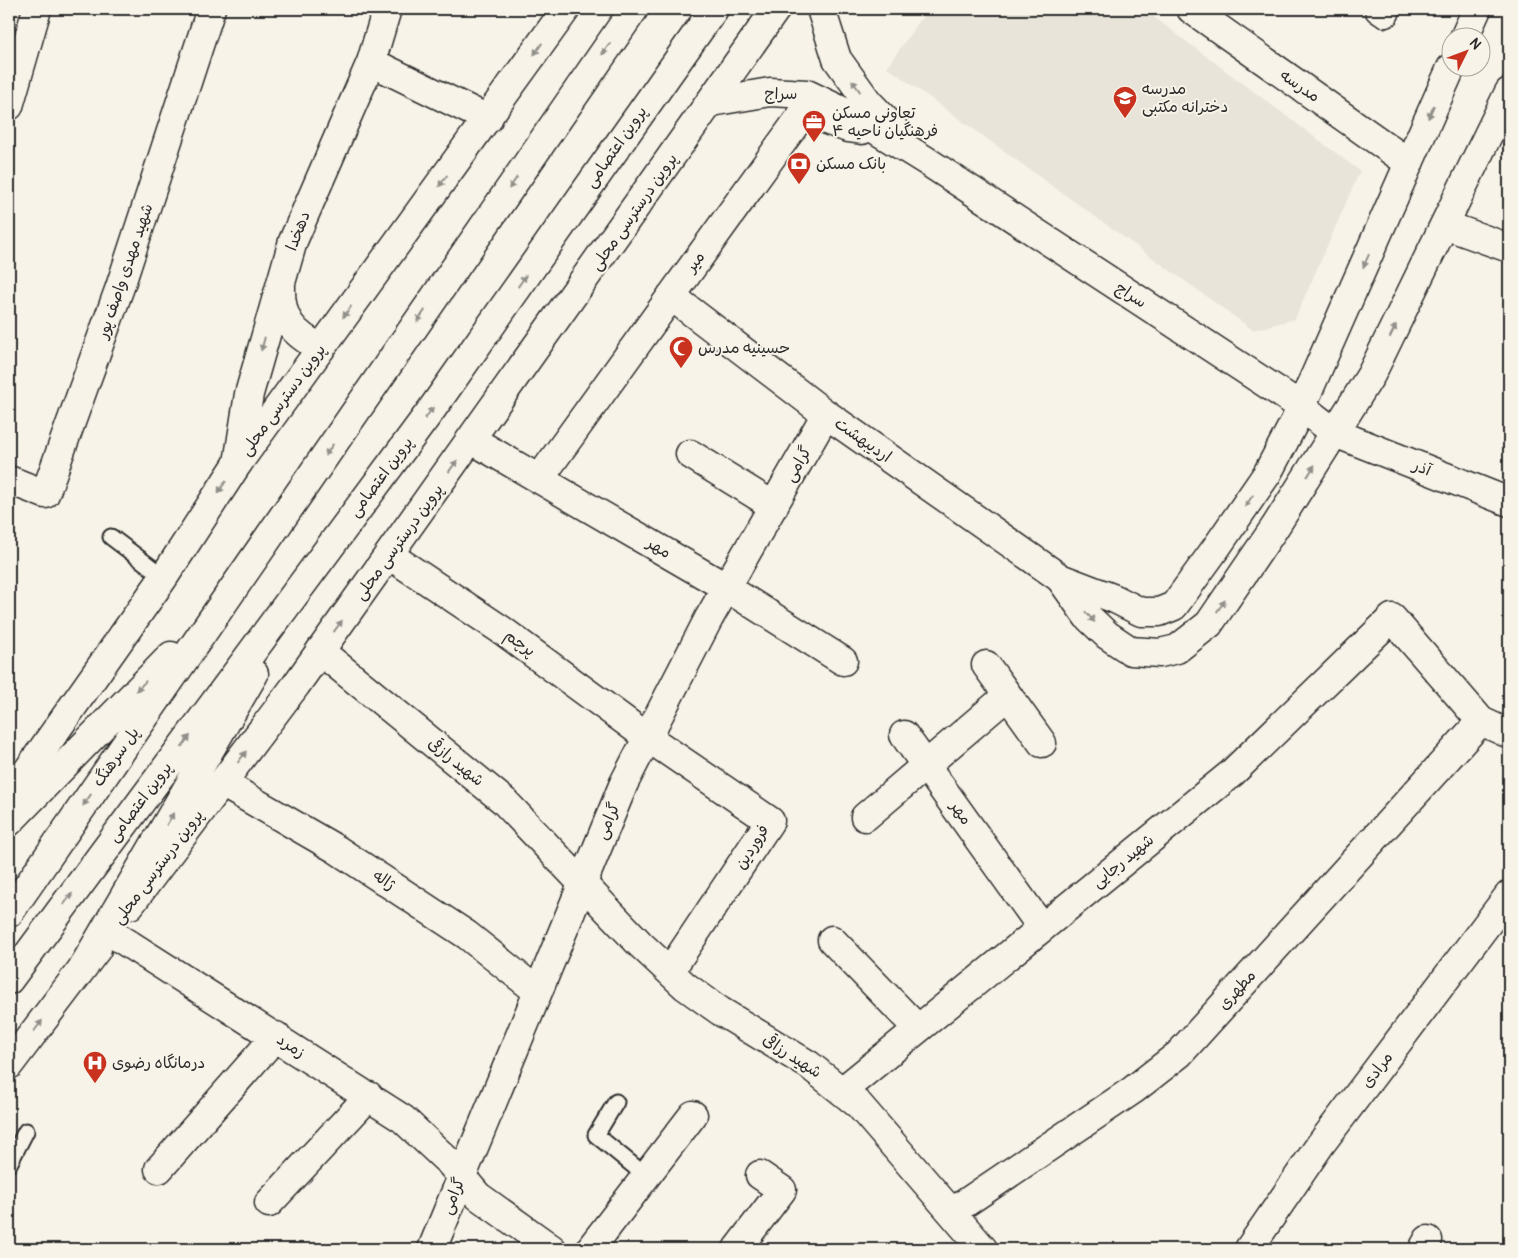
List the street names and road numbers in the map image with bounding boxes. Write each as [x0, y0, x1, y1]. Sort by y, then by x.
street label: مدرسه [1276, 65, 1324, 107]
street label: سراج [765, 84, 797, 104]
street label: پروین اعتصامی [581, 102, 651, 192]
street label: پروین درسترسی محلی [586, 150, 682, 274]
street label: شهید مهدی واصف پور [92, 201, 157, 343]
street label: دهخدا [281, 208, 315, 254]
street label: میر [680, 248, 709, 278]
street label: سراج [1112, 278, 1150, 312]
street label: پروین دسترسی محلی [236, 340, 330, 460]
street label: اردیبهشت [831, 413, 895, 467]
street label: پروین اعتصامی [344, 433, 418, 521]
street label: گرامی [780, 442, 816, 485]
street label: آذر [1408, 455, 1435, 481]
street label: پروین درسترسی محلی [350, 480, 448, 604]
street label: مهر [642, 532, 675, 563]
street label: پرچم [499, 625, 539, 663]
street label: پل سرهنگ [88, 723, 144, 791]
street label: شهید رازقی [424, 733, 489, 791]
street label: پروین اعتصامی [103, 758, 177, 846]
street label: مهر [945, 796, 976, 829]
street label: گرامی [591, 800, 625, 842]
street label: پروین درسترسی محلی [108, 806, 208, 928]
street label: فروردین [731, 821, 773, 873]
street label: شهید رجایی [1088, 830, 1158, 892]
street label: ژاله [369, 865, 399, 895]
street label: مطهری [1214, 966, 1260, 1014]
street label: زمرد [273, 1029, 309, 1063]
street label: شهید رزاقی [759, 1029, 826, 1083]
street label: مرادی [1357, 1048, 1397, 1092]
street label: گرامی [437, 1175, 469, 1217]

